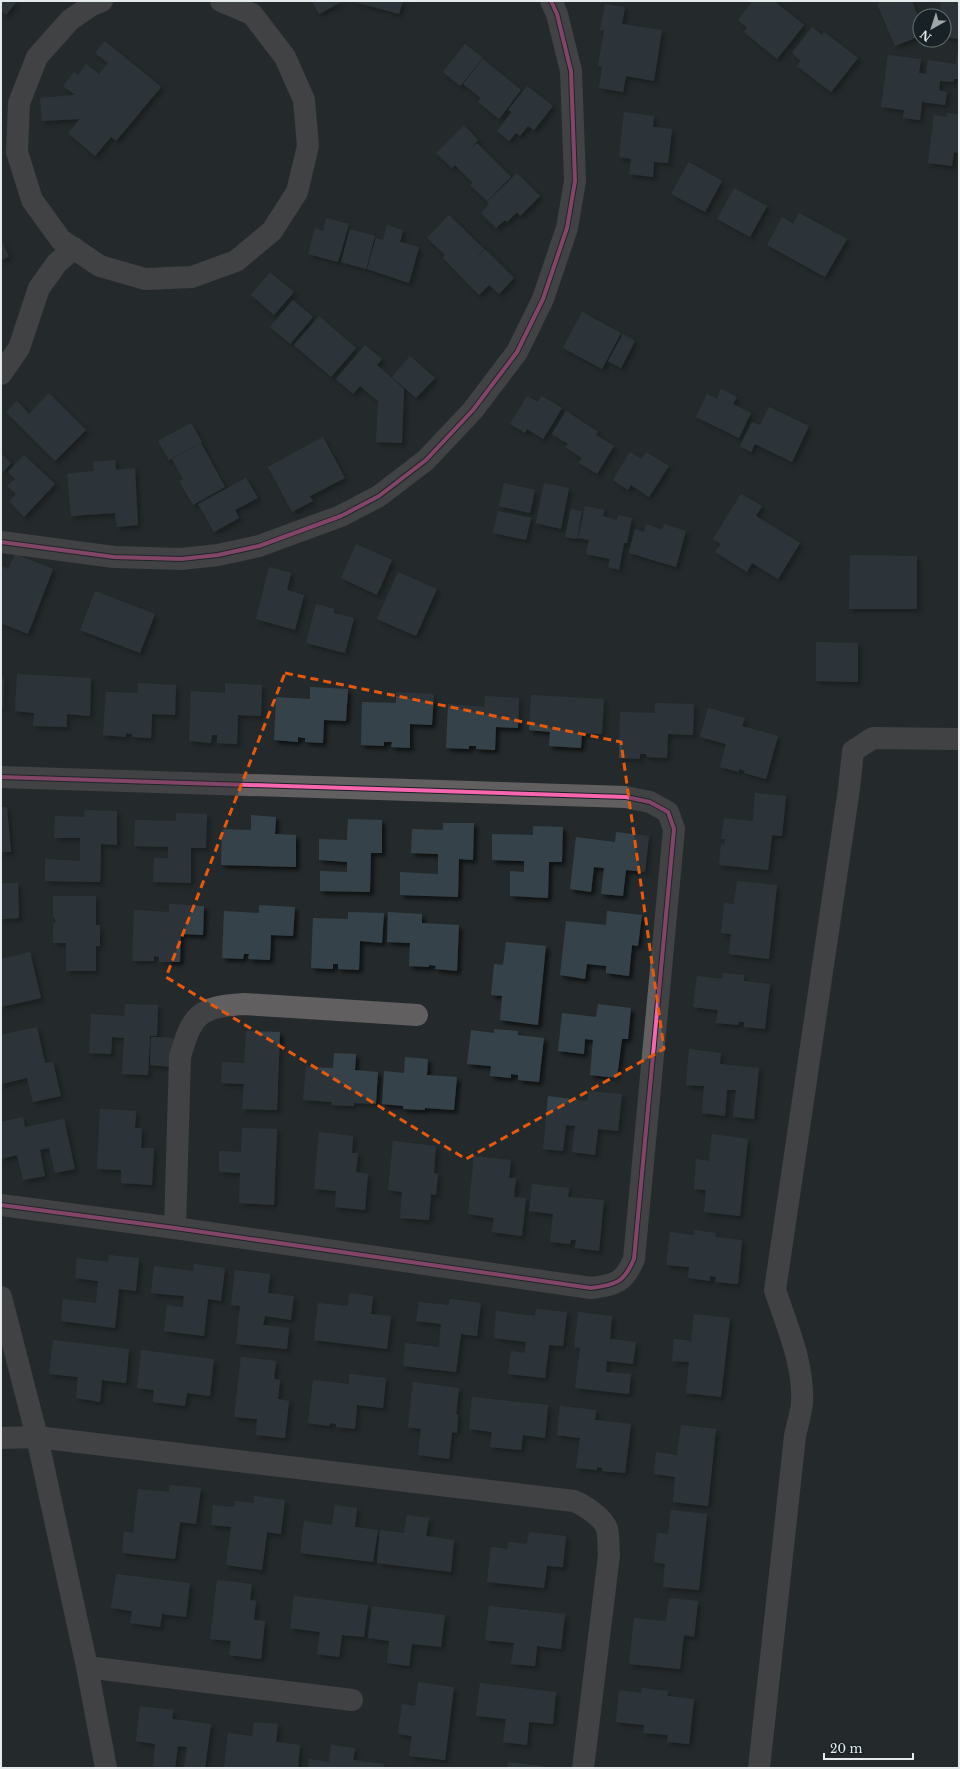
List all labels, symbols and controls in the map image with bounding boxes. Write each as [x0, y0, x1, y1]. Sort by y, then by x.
north arrow [912, 8, 952, 48]
text: N [917, 27, 934, 44]
scale bar [824, 1735, 913, 1761]
text: 20 m [830, 1741, 862, 1756]

